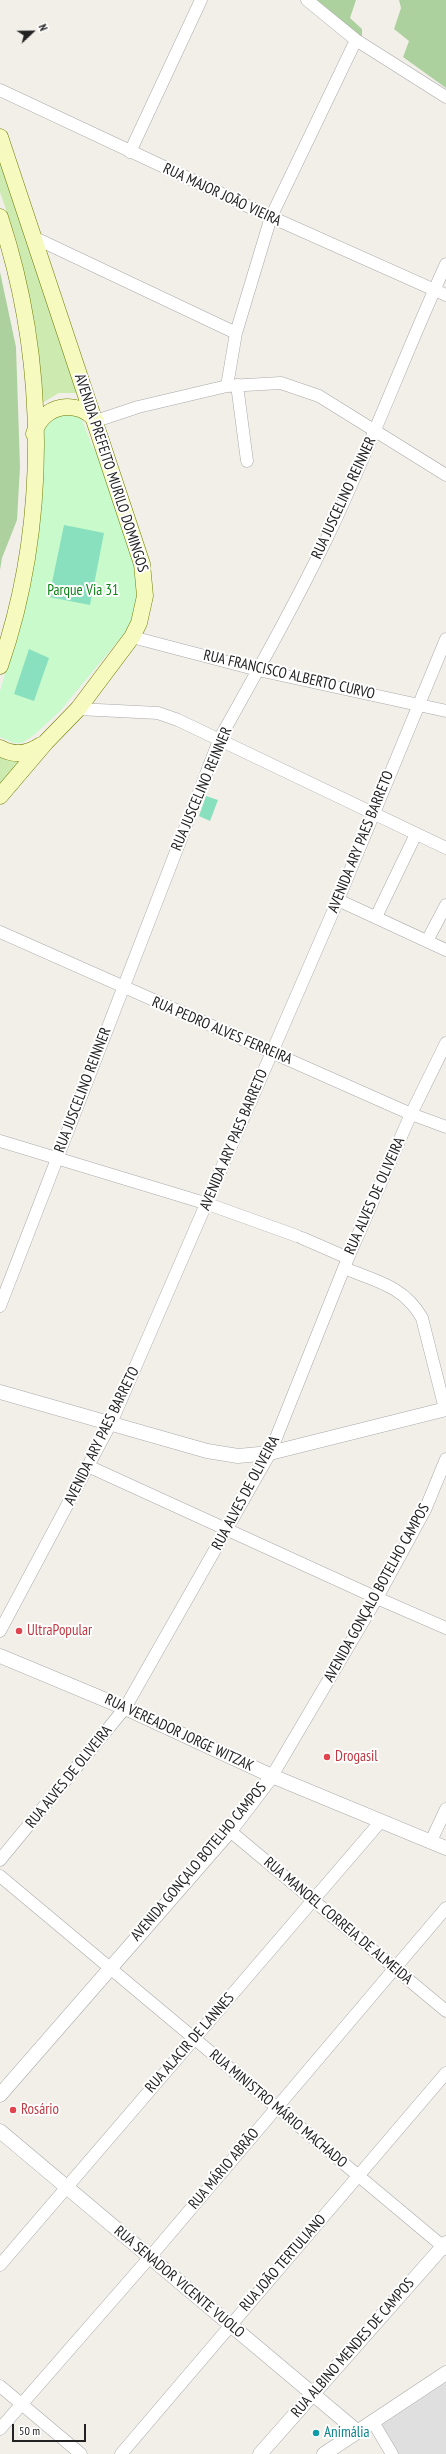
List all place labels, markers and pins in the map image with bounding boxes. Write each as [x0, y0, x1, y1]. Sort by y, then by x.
place label: UltraPopular [27, 1622, 92, 1640]
marker: UltraPopular [14, 1626, 24, 1636]
place label: Drogasil [335, 1748, 378, 1766]
marker: Drogasil [322, 1752, 332, 1762]
place label: Rosário [21, 2101, 59, 2119]
marker: Rosário [8, 2105, 18, 2115]
place label: Animália [324, 2424, 369, 2442]
marker: Animália [311, 2428, 321, 2438]

